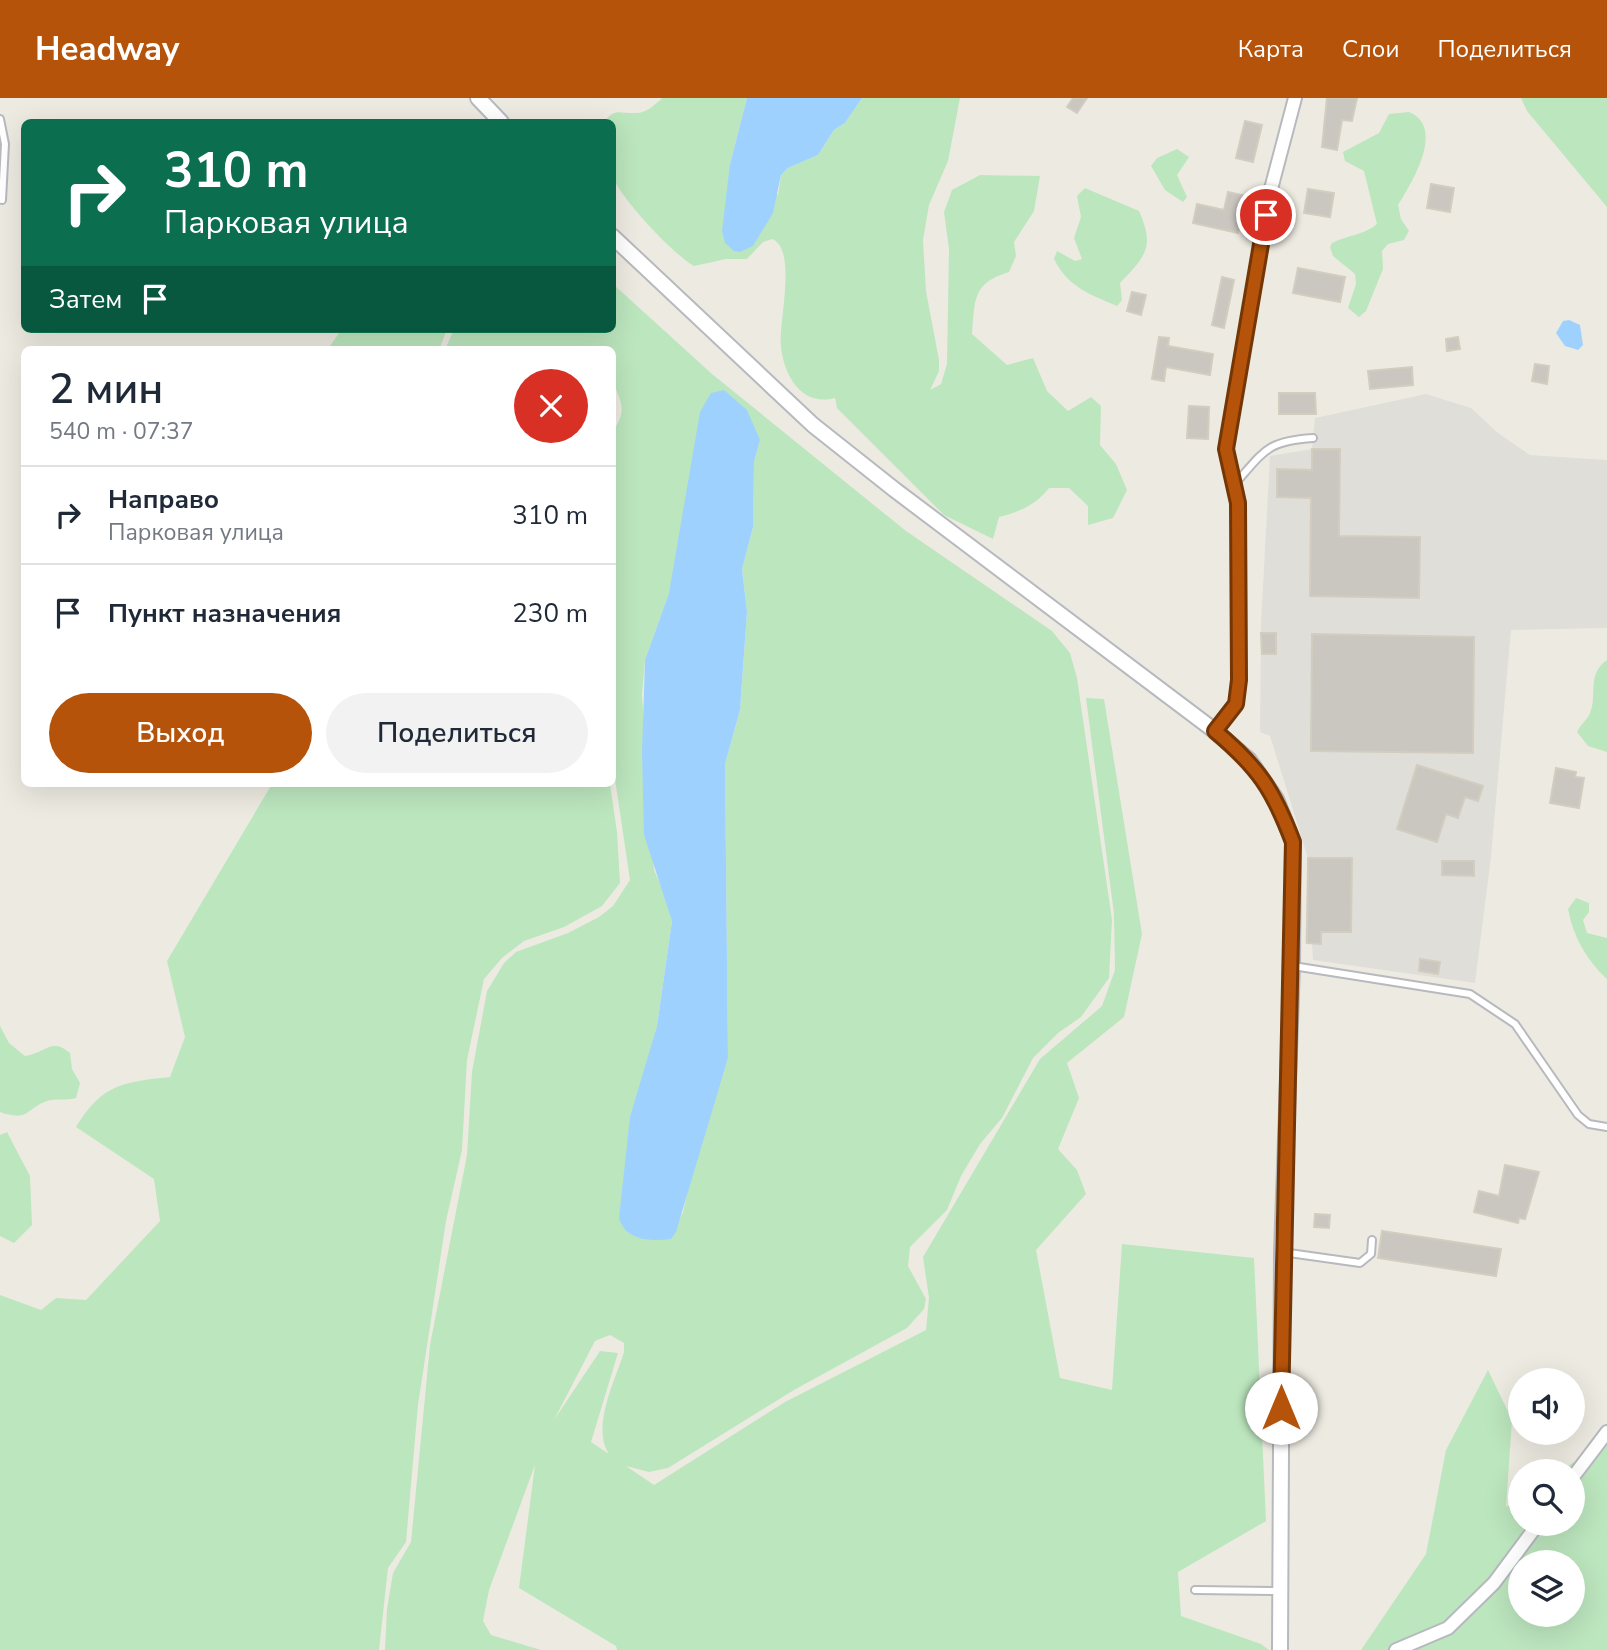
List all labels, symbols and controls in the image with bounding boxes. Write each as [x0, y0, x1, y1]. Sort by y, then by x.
text: Headway [35, 27, 179, 72]
text: Карта [1238, 33, 1304, 65]
text: Слои [1342, 33, 1399, 65]
text: Поделиться [1437, 33, 1572, 65]
text: 310 m [164, 137, 308, 204]
icon: right [49, 147, 140, 238]
pin [1236, 185, 1296, 245]
icon: arrive [1247, 196, 1285, 234]
text: Парковая улица [164, 201, 409, 244]
icon: arrive [136, 280, 174, 318]
text: Затем [49, 282, 122, 317]
text: 2 мин [49, 361, 163, 418]
button: close [514, 369, 588, 443]
text: 540 m · 07:37 [49, 416, 194, 447]
text: Направо [108, 482, 219, 517]
icon: right [49, 496, 87, 534]
text: 310 m [512, 498, 588, 533]
text: Парковая улица [108, 517, 284, 548]
icon: arrive [49, 594, 87, 632]
text: Пункт назначения [108, 596, 341, 631]
text: 230 m [512, 596, 588, 631]
button: Выход [49, 693, 312, 773]
button: Поделиться [326, 693, 588, 773]
map controls [1508, 1368, 1585, 1627]
button: sound [1508, 1368, 1585, 1445]
position arrow [1244, 1371, 1318, 1445]
button: search [1508, 1459, 1585, 1536]
button: layers [1508, 1550, 1585, 1627]

